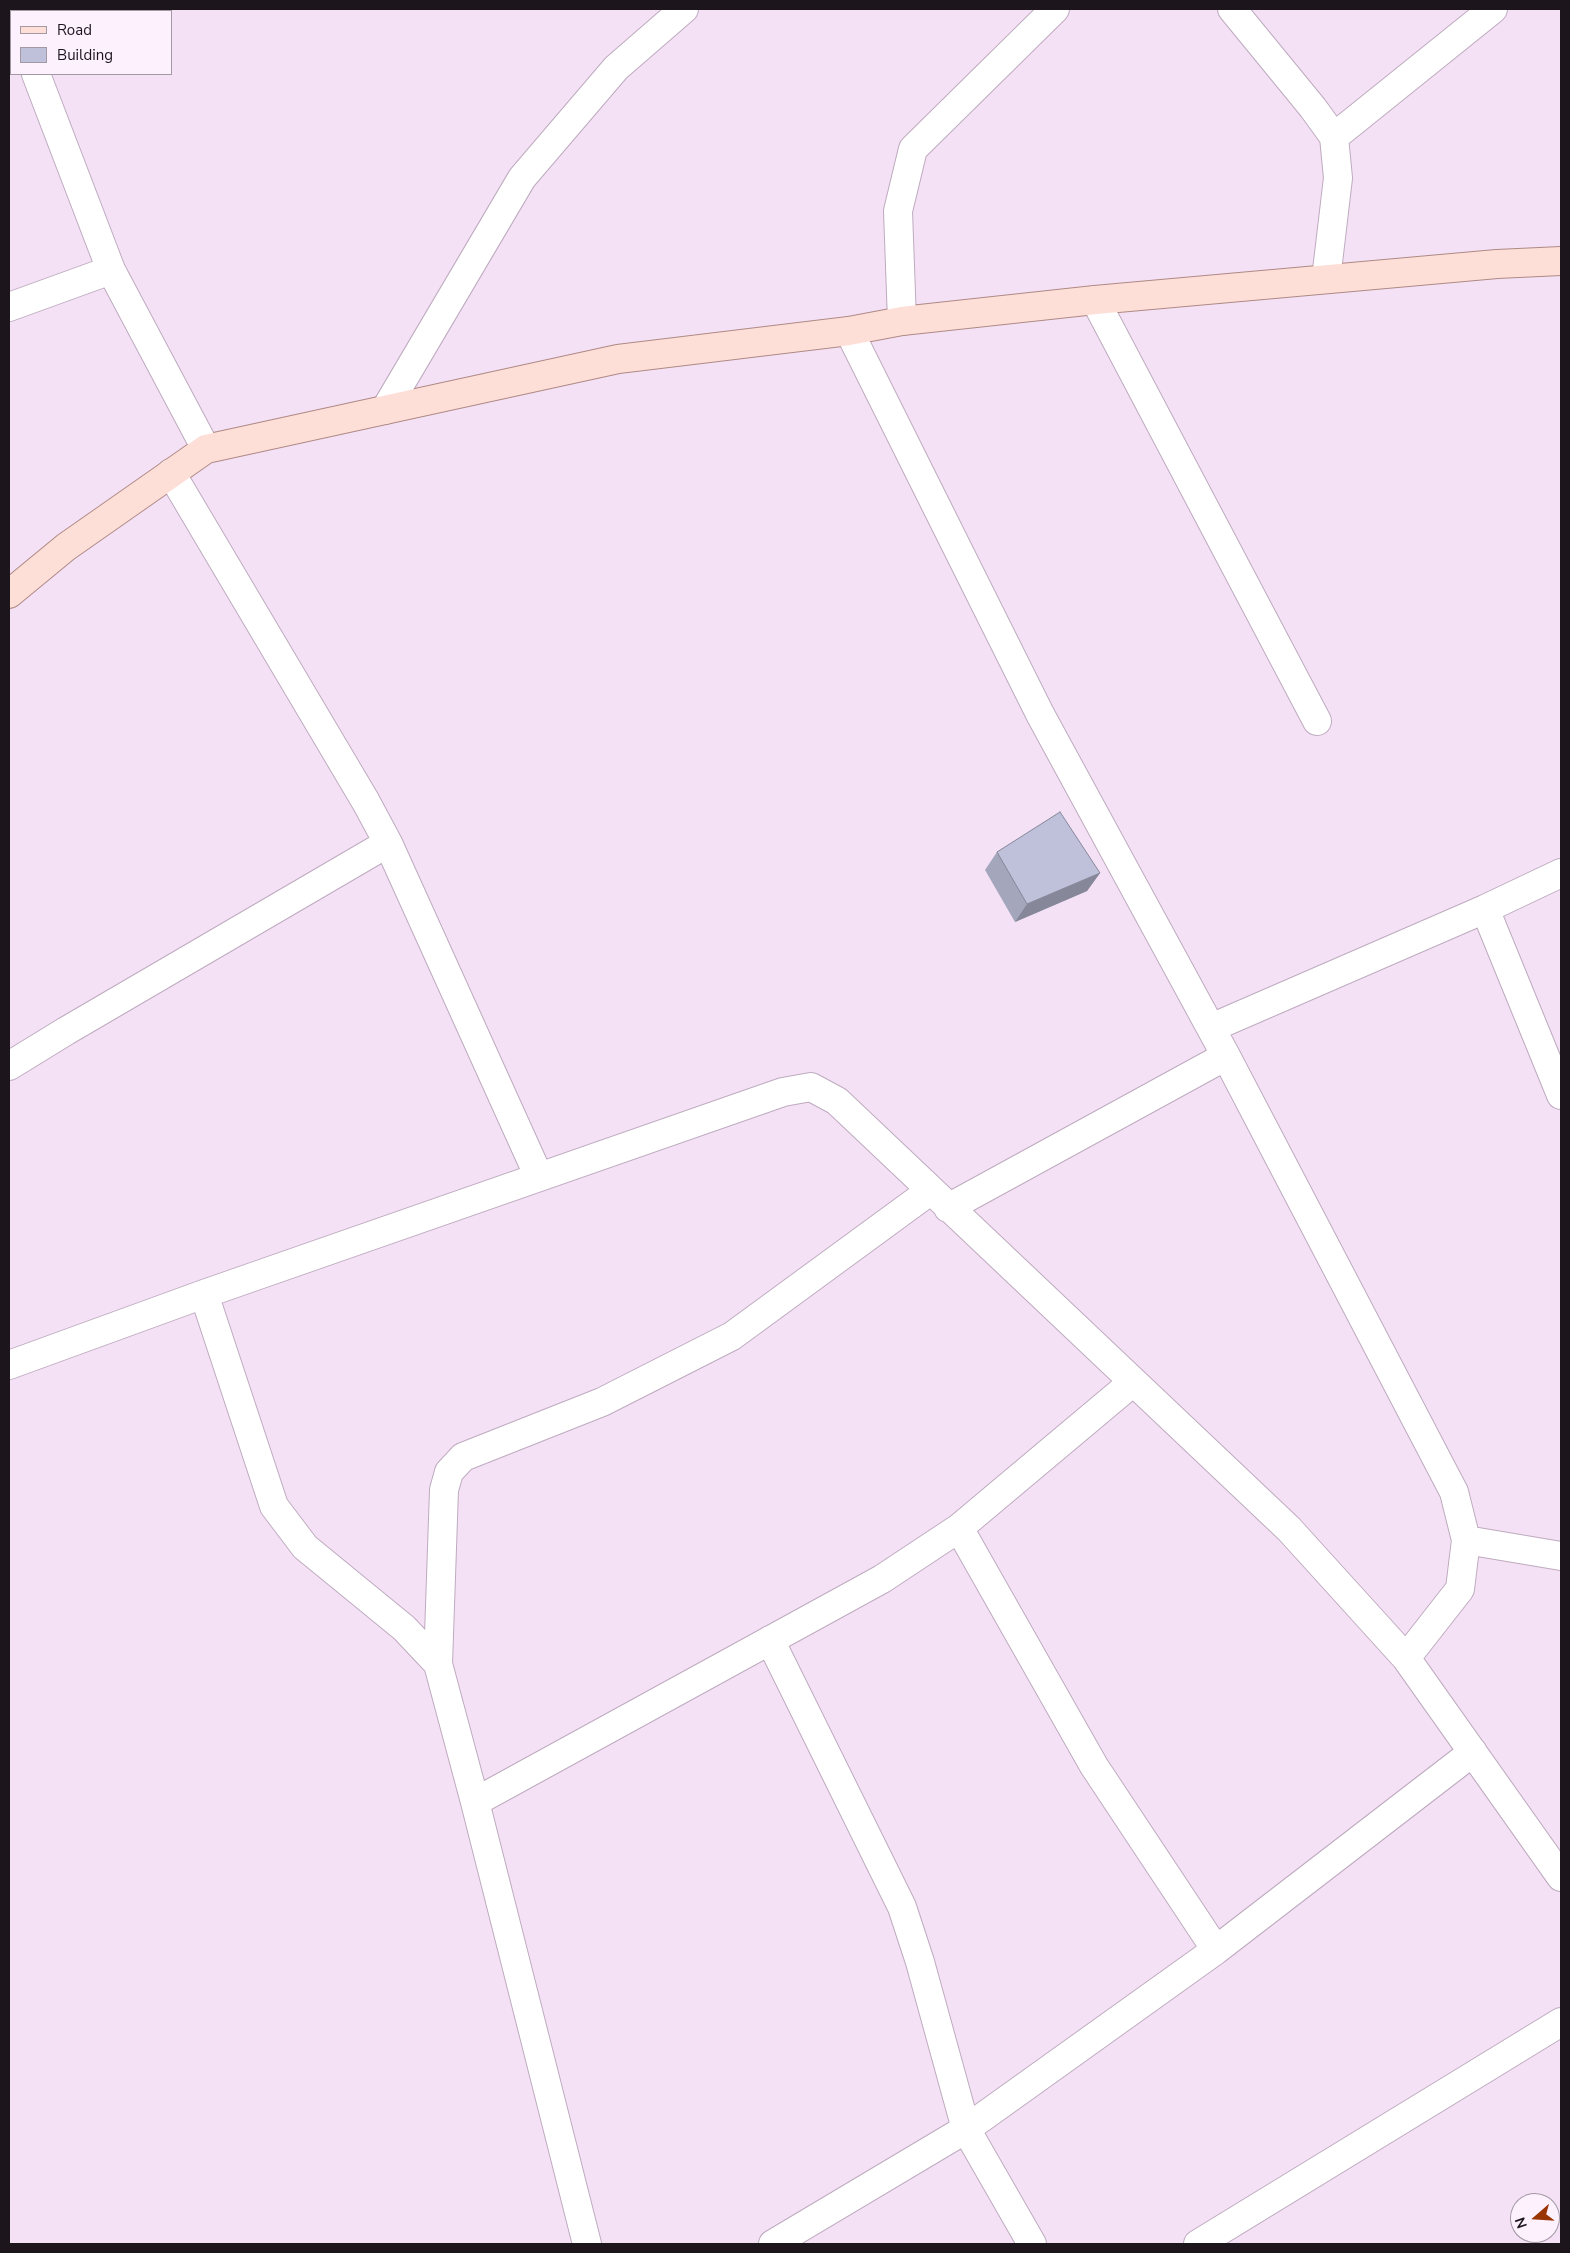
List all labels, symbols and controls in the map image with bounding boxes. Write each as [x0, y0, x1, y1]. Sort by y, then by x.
legend [10, 10, 172, 75]
text: Road [57, 20, 92, 40]
text: Building [57, 45, 113, 65]
north arrow [1510, 2193, 1560, 2243]
text: N [1511, 2215, 1532, 2231]

